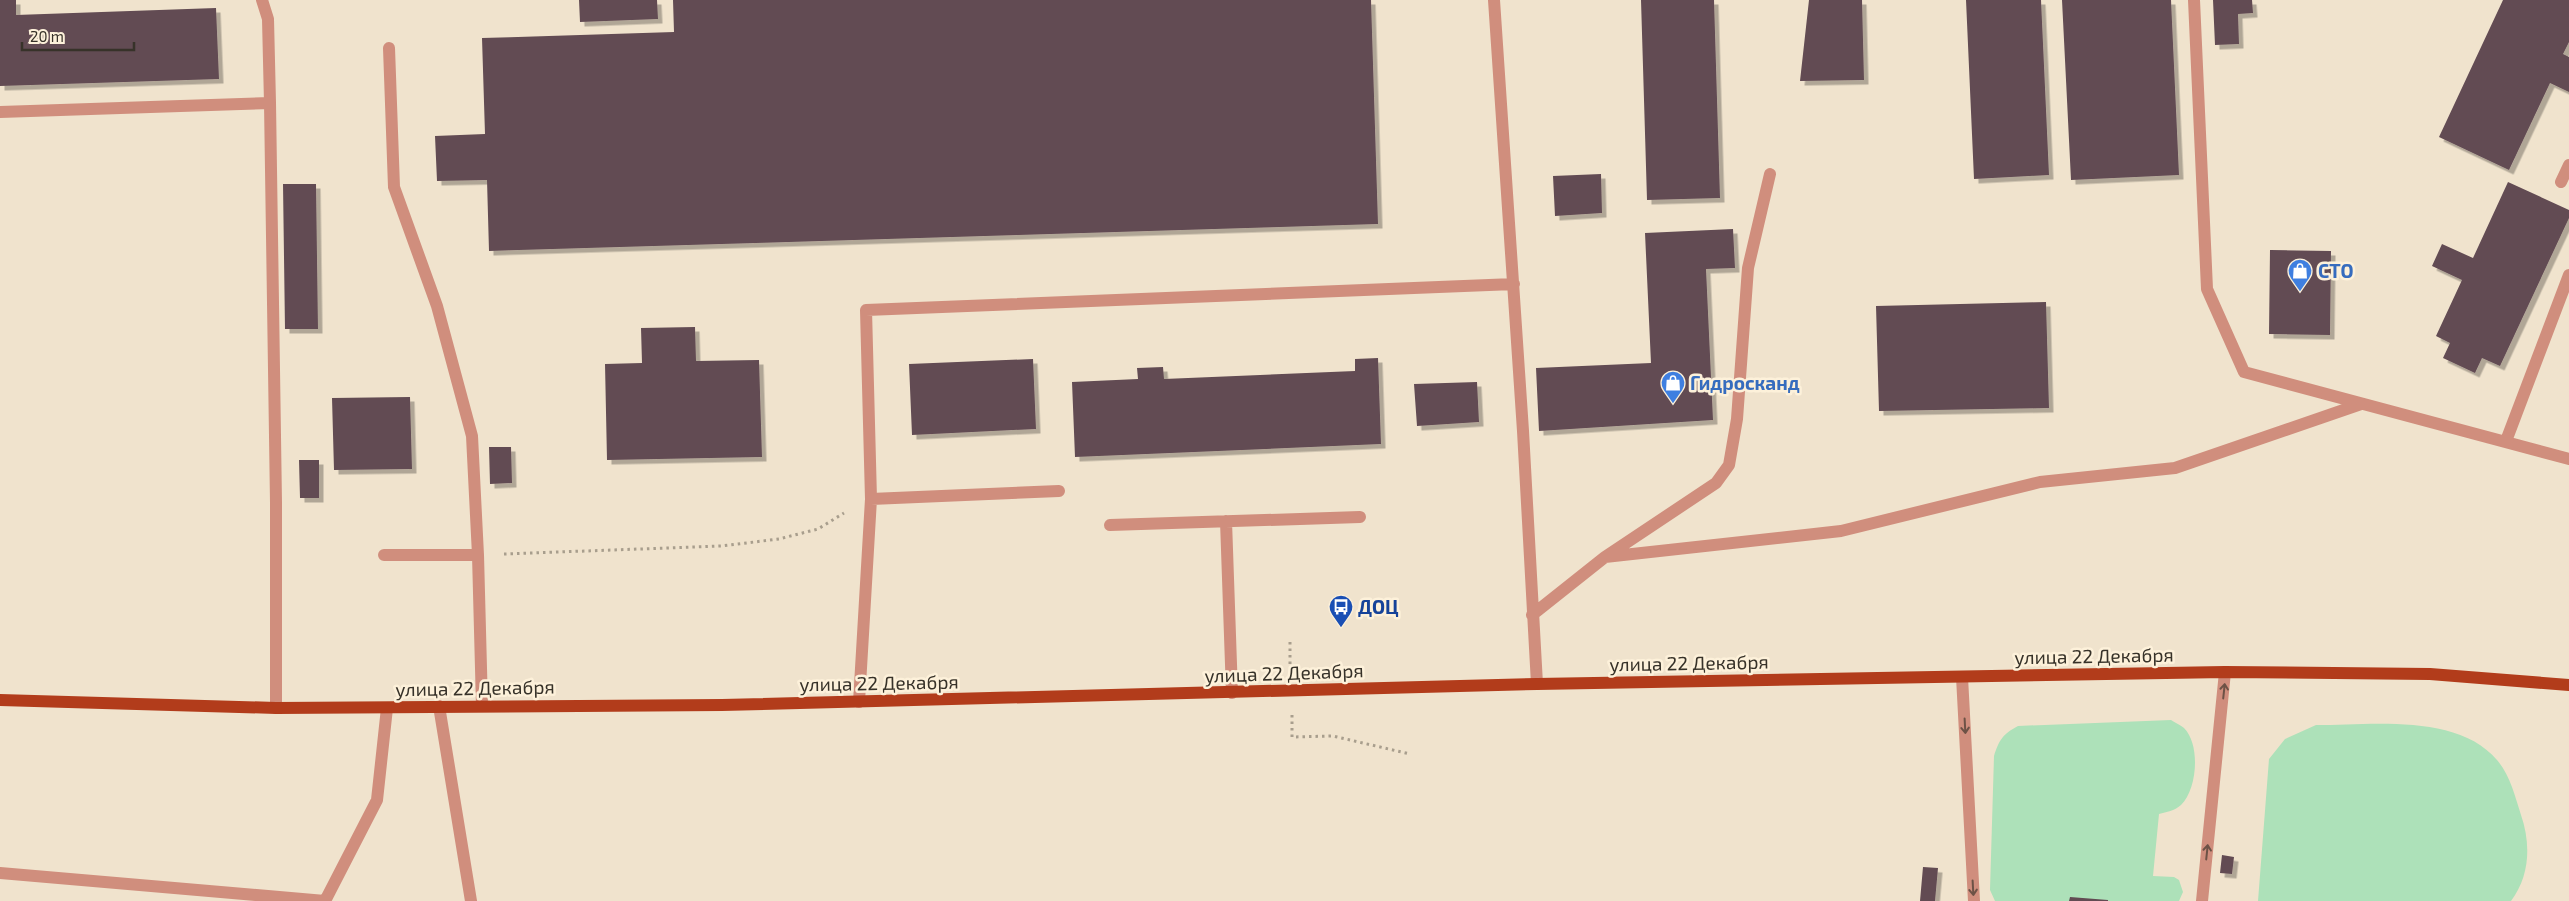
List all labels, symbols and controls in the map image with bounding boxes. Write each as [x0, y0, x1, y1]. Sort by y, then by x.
scale bar [22, 20, 135, 52]
text: 20 m [30, 27, 64, 45]
shop icon: СТО [2287, 258, 2313, 292]
place label: СТО [2318, 259, 2354, 282]
shop icon: Гидросканд [1660, 370, 1686, 404]
place label: Гидросканд [1690, 371, 1800, 394]
bus stop icon: ДОЦ [1328, 594, 1354, 628]
place label: ДОЦ [1358, 595, 1399, 618]
street label: улица 22 Декабря [2014, 643, 2174, 669]
street label: улица 22 Декабря [1609, 650, 1769, 676]
street label: улица 22 Декабря [1204, 658, 1364, 688]
street label: улица 22 Декабря [799, 670, 959, 696]
street label: улица 22 Декабря [395, 675, 555, 701]
one-way arrow [2219, 683, 2228, 699]
one-way arrow [1960, 717, 1969, 733]
one-way arrow [2202, 845, 2212, 861]
one-way arrow [1969, 880, 1978, 896]

